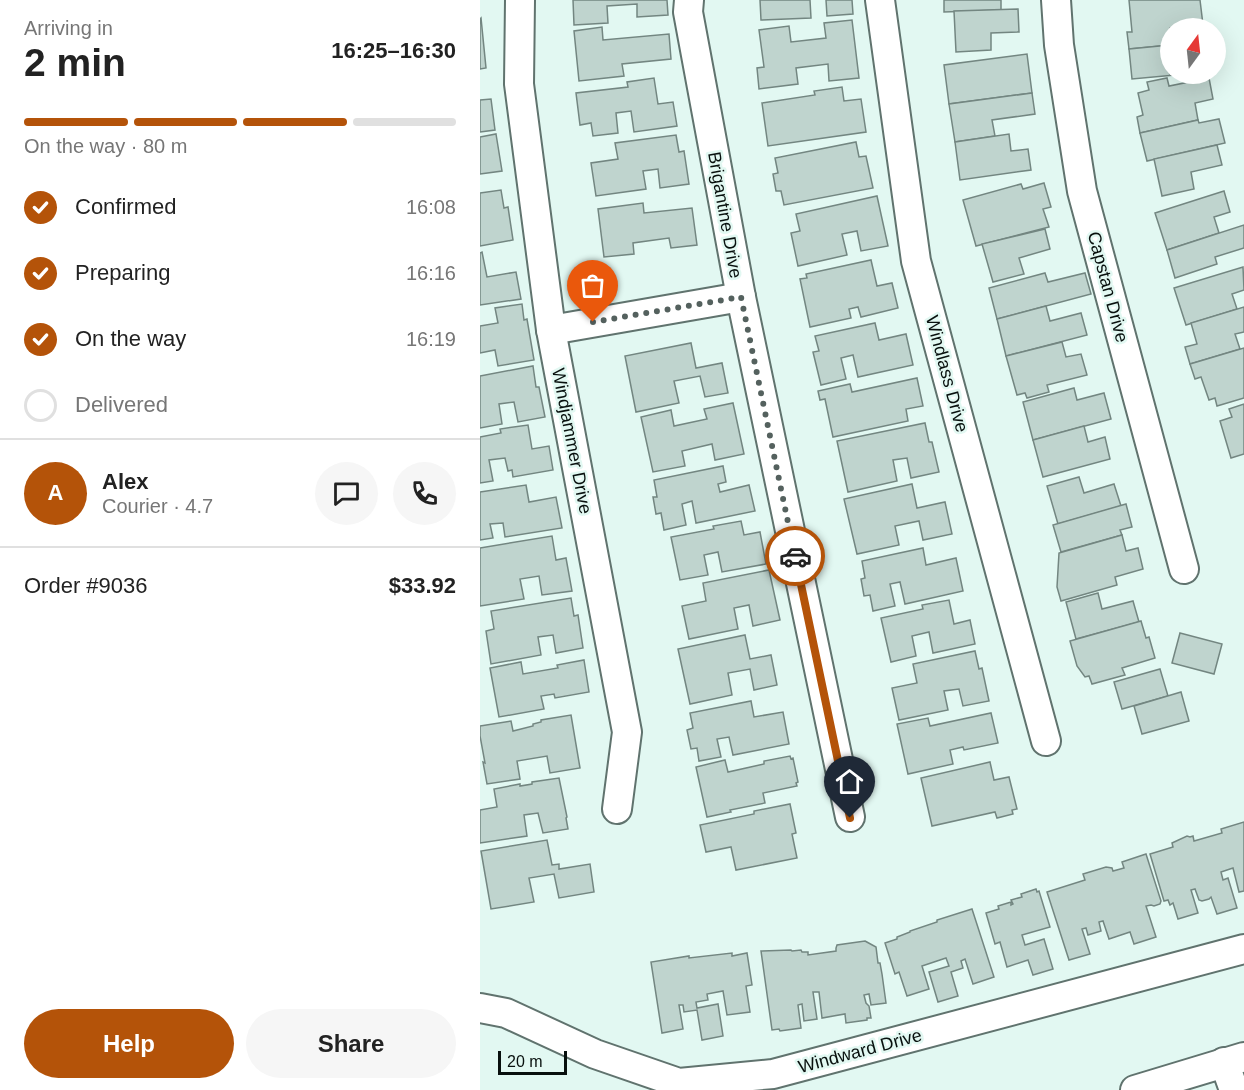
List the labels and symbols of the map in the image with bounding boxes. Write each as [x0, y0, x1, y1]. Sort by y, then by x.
north arrow [1160, 18, 1226, 84]
street label: Brigantine Drive [704, 150, 746, 280]
street label: Capstan Drive [1084, 229, 1132, 345]
pin [567, 260, 618, 322]
street label: Windlass Drive [922, 313, 972, 435]
street label: Windjammer Drive [548, 366, 596, 516]
courier [765, 526, 825, 586]
pin [824, 756, 875, 818]
street label: Windward Drive [796, 1025, 924, 1077]
scale bar [498, 1048, 567, 1076]

